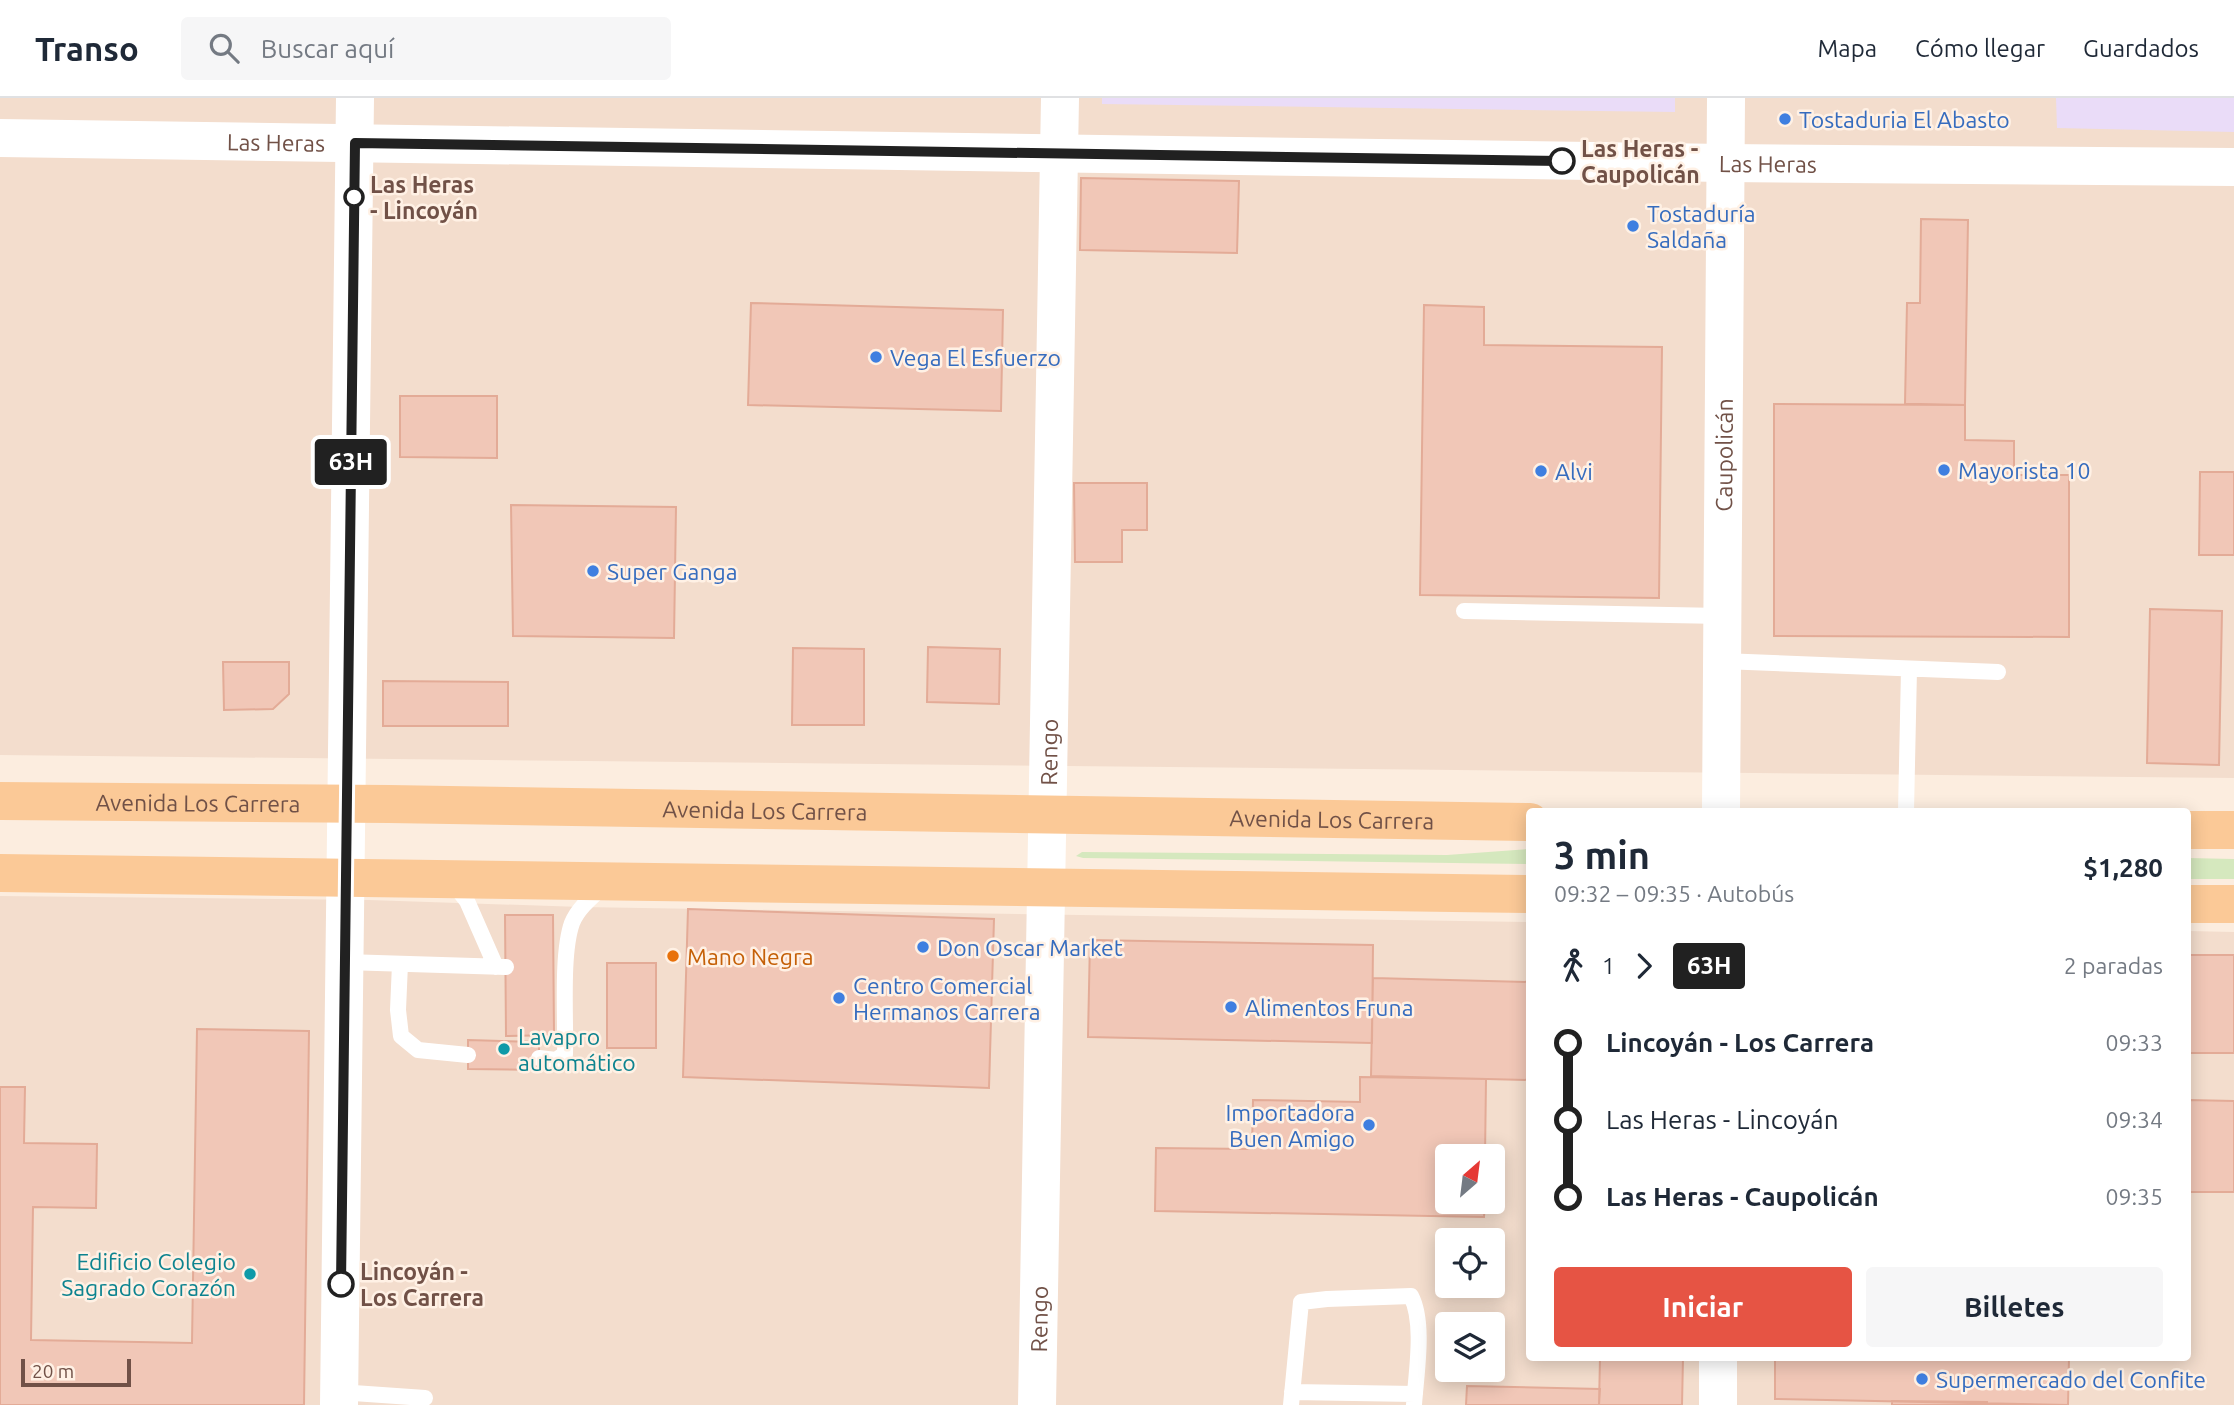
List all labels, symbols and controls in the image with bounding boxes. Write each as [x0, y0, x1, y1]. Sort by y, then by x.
search box [181, 17, 671, 80]
icon: search [205, 29, 243, 67]
text: Transo [35, 30, 139, 67]
text: Buscar aquí [261, 34, 394, 63]
text: Mapa [1817, 35, 1877, 62]
text: Cómo llegar [1915, 35, 2045, 62]
text: Guardados [2083, 35, 2199, 62]
place label: Tostaduria El Abasto [1799, 107, 2010, 132]
marker: Tostaduria El Abasto [1777, 111, 1793, 127]
street label: Las Heras [227, 129, 325, 155]
place label: Las Heras - Caupolicán [1581, 136, 1700, 187]
marker: Las Heras - Caupolicán [1549, 148, 1575, 174]
street label: Las Heras [1719, 150, 1817, 176]
place label: Las Heras - Lincoyán [370, 172, 478, 223]
marker: Las Heras - Lincoyán [344, 187, 364, 207]
place label: Tostaduría Saldaña [1647, 201, 1756, 252]
marker: Tostaduría Saldaña [1625, 218, 1641, 234]
place label: Vega El Esfuerzo [890, 345, 1061, 370]
marker: Vega El Esfuerzo [868, 349, 884, 365]
street label: Caupolicán [1711, 398, 1736, 512]
line badge: 63H [311, 439, 391, 485]
text: 63H [329, 448, 373, 475]
place label: Mayorista 10 [1958, 458, 2091, 483]
place label: Alvi [1555, 459, 1593, 484]
marker: Mayorista 10 [1936, 462, 1952, 478]
marker: Alvi [1533, 463, 1549, 479]
place label: Super Ganga [607, 559, 738, 584]
marker: Super Ganga [585, 563, 601, 579]
street label: Rengo [1035, 718, 1062, 786]
street label: Avenida Los Carrera [95, 789, 301, 816]
street label: Avenida Los Carrera [662, 796, 868, 824]
street label: Avenida Los Carrera [1229, 805, 1435, 833]
text: 3 min [1554, 834, 1650, 876]
text: $1,280 [2083, 853, 2163, 882]
text: 09:32 – 09:35 · Autobús [1554, 881, 1794, 906]
place label: Don Oscar Market [937, 935, 1123, 960]
marker: Don Oscar Market [915, 939, 931, 955]
place label: Mano Negra [687, 944, 814, 969]
icon: walk [1554, 947, 1592, 985]
icon: forward [1625, 947, 1663, 985]
marker: Mano Negra [665, 948, 681, 964]
text: 63H [1687, 952, 1731, 979]
text: 1 [1602, 953, 1615, 978]
text: 2 paradas [2064, 953, 2163, 978]
place label: Centro Comercial Hermanos Carrera [853, 973, 1041, 1024]
marker: Centro Comercial Hermanos Carrera [831, 990, 847, 1006]
place label: Alimentos Fruna [1245, 995, 1413, 1020]
marker: Alimentos Fruna [1223, 999, 1239, 1015]
place label: Lavapro automático [518, 1024, 636, 1075]
text: Lincoyán - Los Carrera [1606, 1028, 1874, 1057]
text: 09:33 [2105, 1030, 2163, 1055]
marker: Lavapro automático [496, 1041, 512, 1057]
place label: Importadora Buen Amigo [1225, 1100, 1355, 1151]
text: Las Heras - Lincoyán [1606, 1105, 1839, 1134]
text: 09:34 [2105, 1107, 2163, 1132]
marker: Importadora Buen Amigo [1361, 1117, 1377, 1133]
north arrow [1435, 1144, 1505, 1214]
map controls [1435, 1144, 1505, 1382]
text: Las Heras - Caupolicán [1606, 1182, 1879, 1211]
text: 09:35 [2105, 1184, 2163, 1209]
button: locate [1435, 1228, 1505, 1298]
place label: Edificio Colegio Sagrado Corazón [61, 1249, 236, 1300]
place label: Lincoyán - Los Carrera [360, 1259, 484, 1310]
marker: Edificio Colegio Sagrado Corazón [242, 1266, 258, 1282]
button: Iniciar [1554, 1267, 1852, 1347]
button: Billetes [1866, 1267, 2163, 1347]
marker: Lincoyán - Los Carrera [328, 1271, 354, 1297]
street label: Rengo [1025, 1285, 1052, 1353]
button: layers [1435, 1312, 1505, 1382]
scale bar [21, 1356, 131, 1388]
text: 20 m [32, 1360, 74, 1382]
place label: Supermercado del Confite [1936, 1367, 2206, 1392]
marker: Supermercado del Confite [1914, 1371, 1930, 1387]

